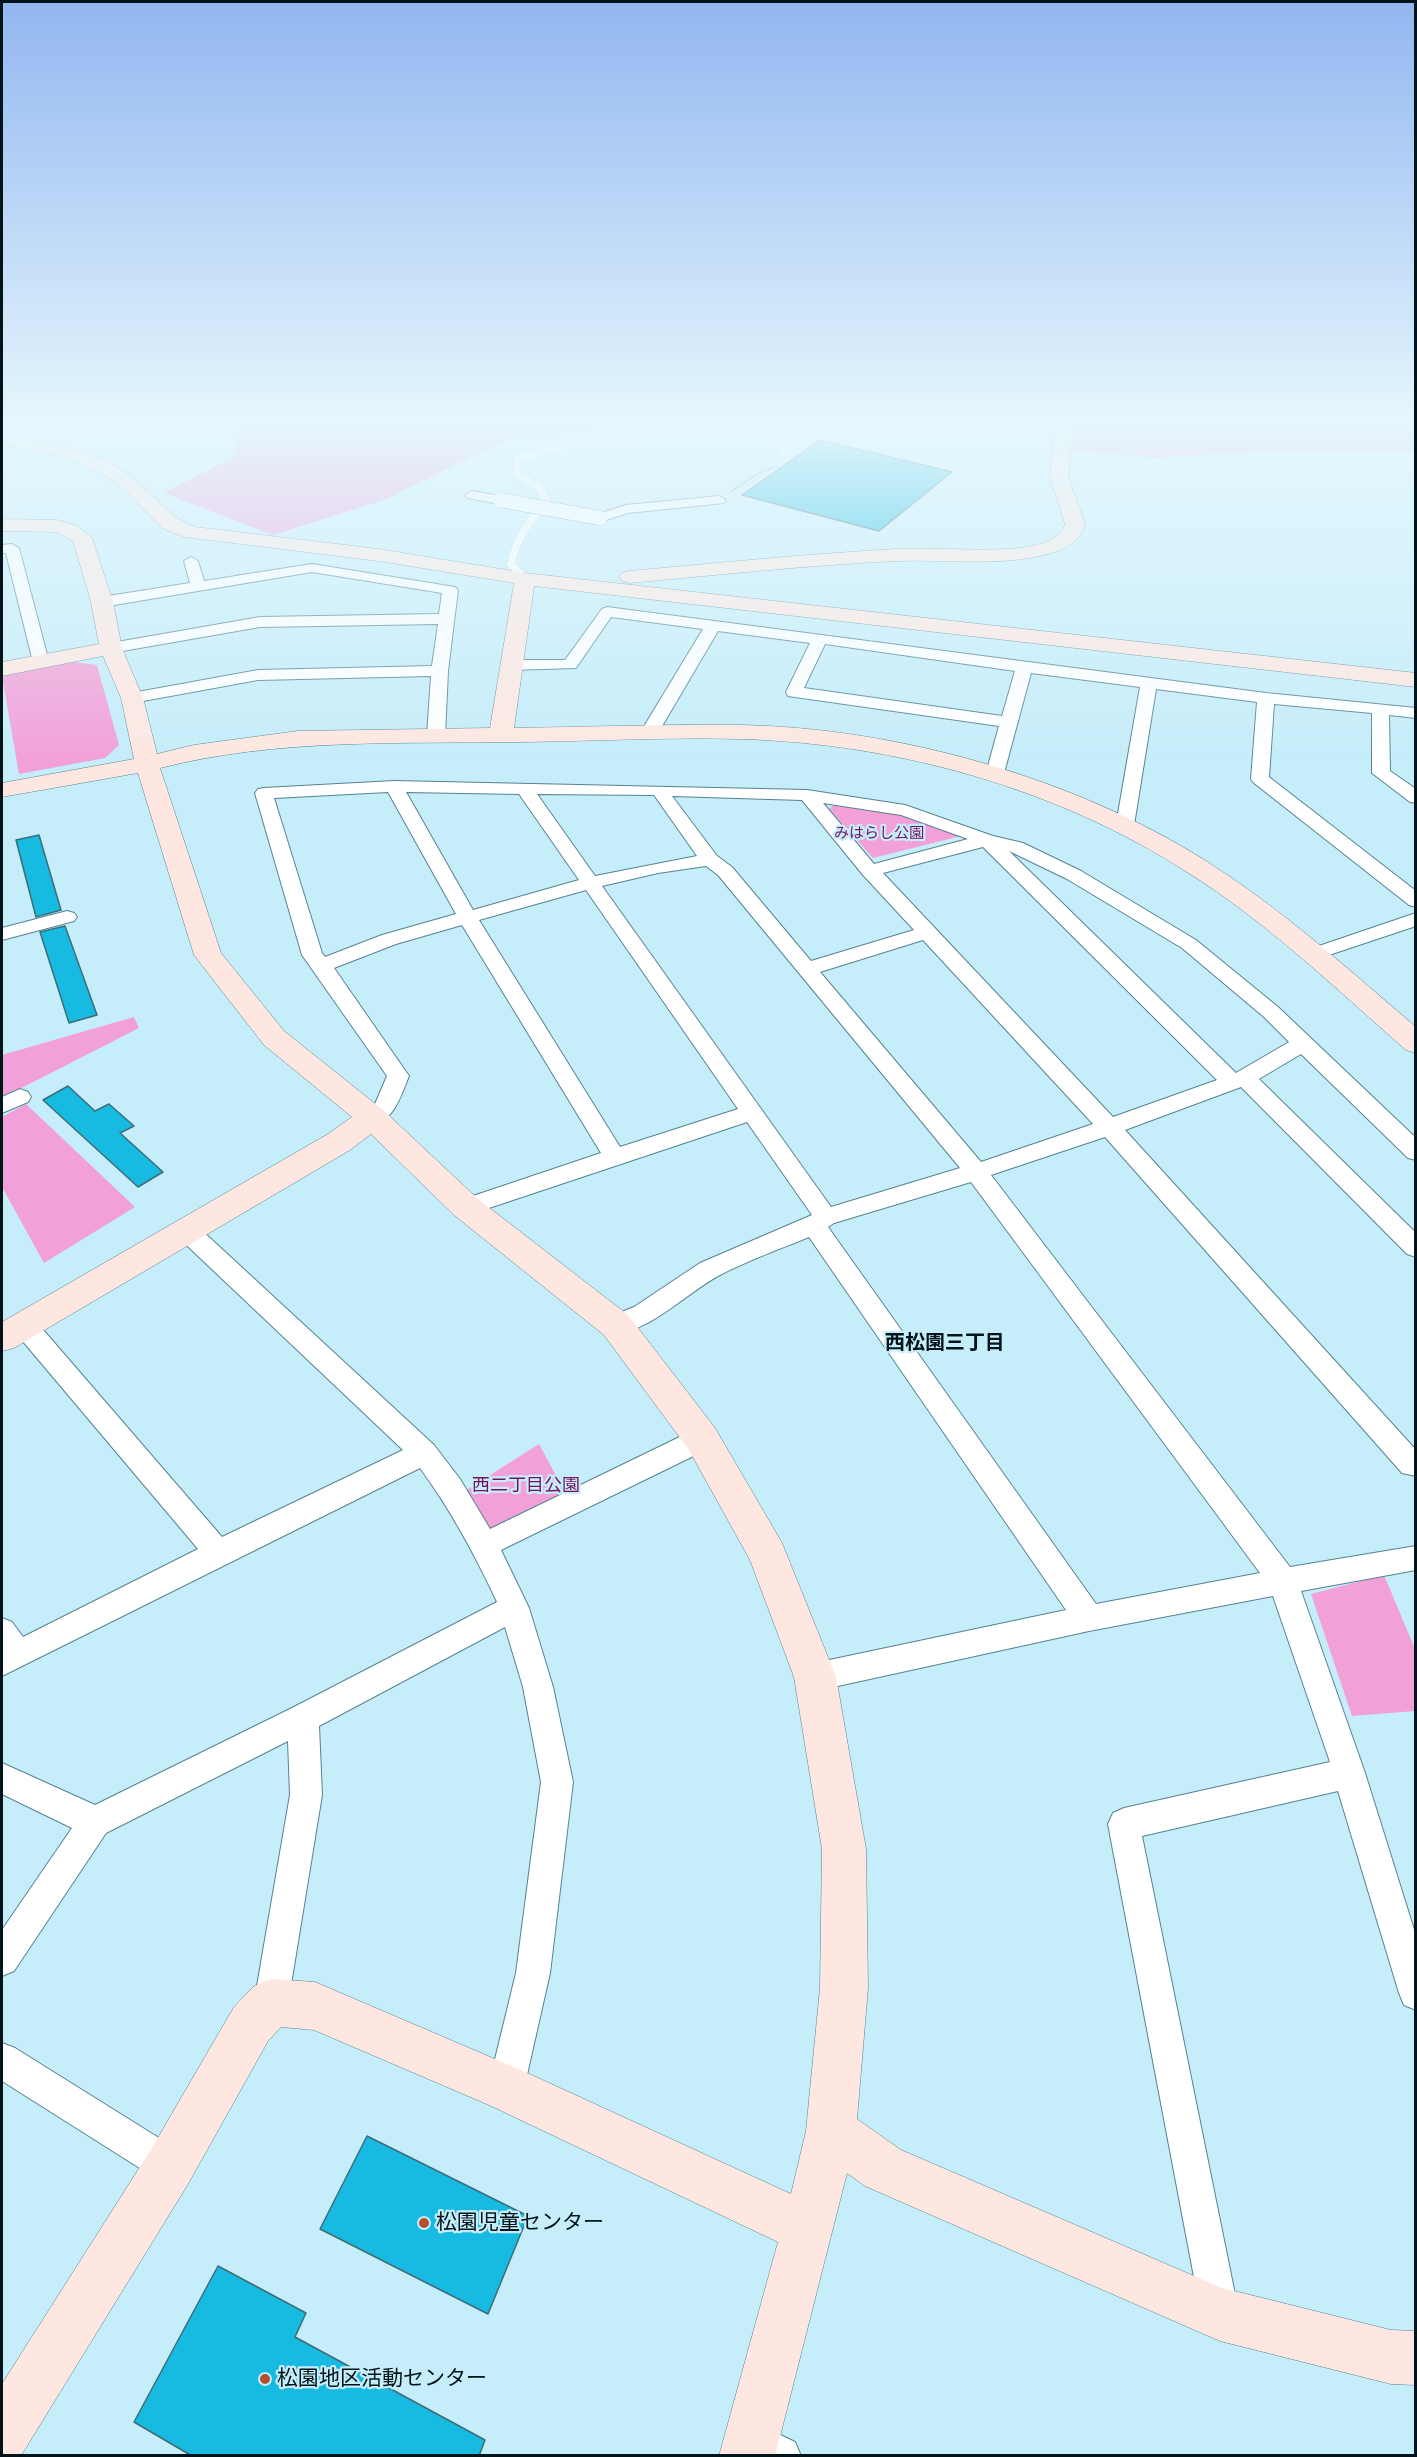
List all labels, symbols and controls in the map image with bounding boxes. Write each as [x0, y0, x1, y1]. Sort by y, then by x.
park label: みはらし公園 [834, 824, 924, 842]
district label: 西松園三丁目 [885, 1331, 1005, 1355]
park label: 西二丁目公園 [472, 1474, 580, 1496]
place label: 松園児童センター [436, 2210, 604, 2236]
marker: 松園児童センター [417, 2216, 431, 2230]
place label: 松園地区活動センター [277, 2366, 487, 2392]
marker: 松園地区活動センター [258, 2372, 272, 2386]

